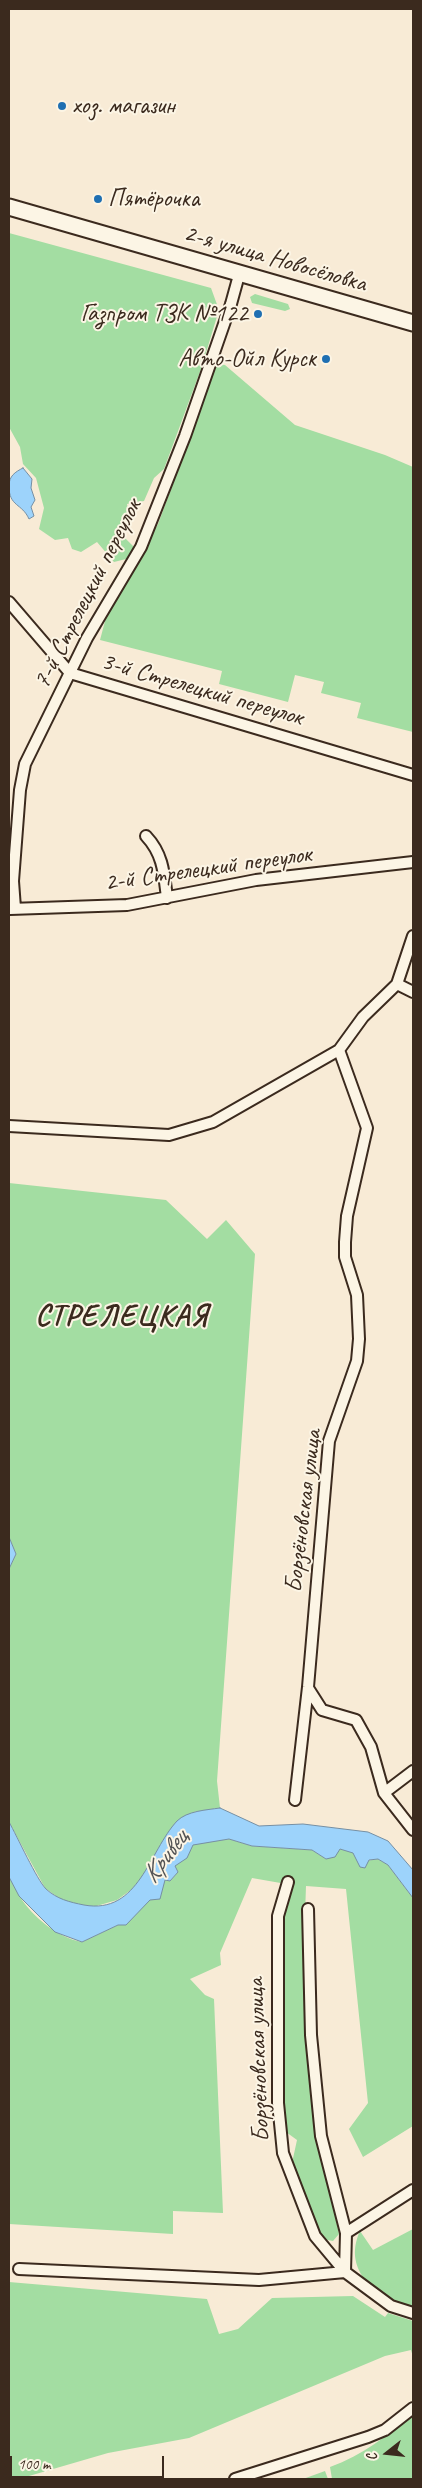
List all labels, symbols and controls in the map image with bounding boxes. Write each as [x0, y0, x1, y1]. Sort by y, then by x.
place label: хоз. магазин [72, 91, 175, 121]
marker: хоз. магазин [56, 100, 68, 112]
place label: Пятёрочка [108, 184, 200, 214]
marker: Пятёрочка [92, 193, 104, 205]
street label: 2-я улица Новосёловка [180, 219, 370, 299]
place label: Газпром ТЗК №122 [81, 299, 248, 329]
marker: Газпром ТЗК №122 [252, 308, 264, 320]
place label: Авто-Ойл Курск [178, 344, 316, 374]
marker: Авто-Ойл Курск [320, 353, 332, 365]
street label: 7-й Стрелецкий переулок [27, 494, 149, 694]
street label: 3-й Стрелецкий переулок [98, 647, 306, 733]
street label: 2-й Стрелецкий переулок [103, 840, 313, 898]
district label: СТРЕЛЕЦКАЯ [30, 1299, 214, 1335]
street label: Борзёновская улица [279, 1428, 329, 1594]
water label: Кривец [136, 1824, 196, 1890]
street label: Борзёновская улица [241, 1978, 277, 2142]
north arrow [362, 2428, 412, 2478]
scale bar [12, 2446, 166, 2478]
text: С [363, 2452, 381, 2463]
text: 100 m [18, 2455, 50, 2474]

